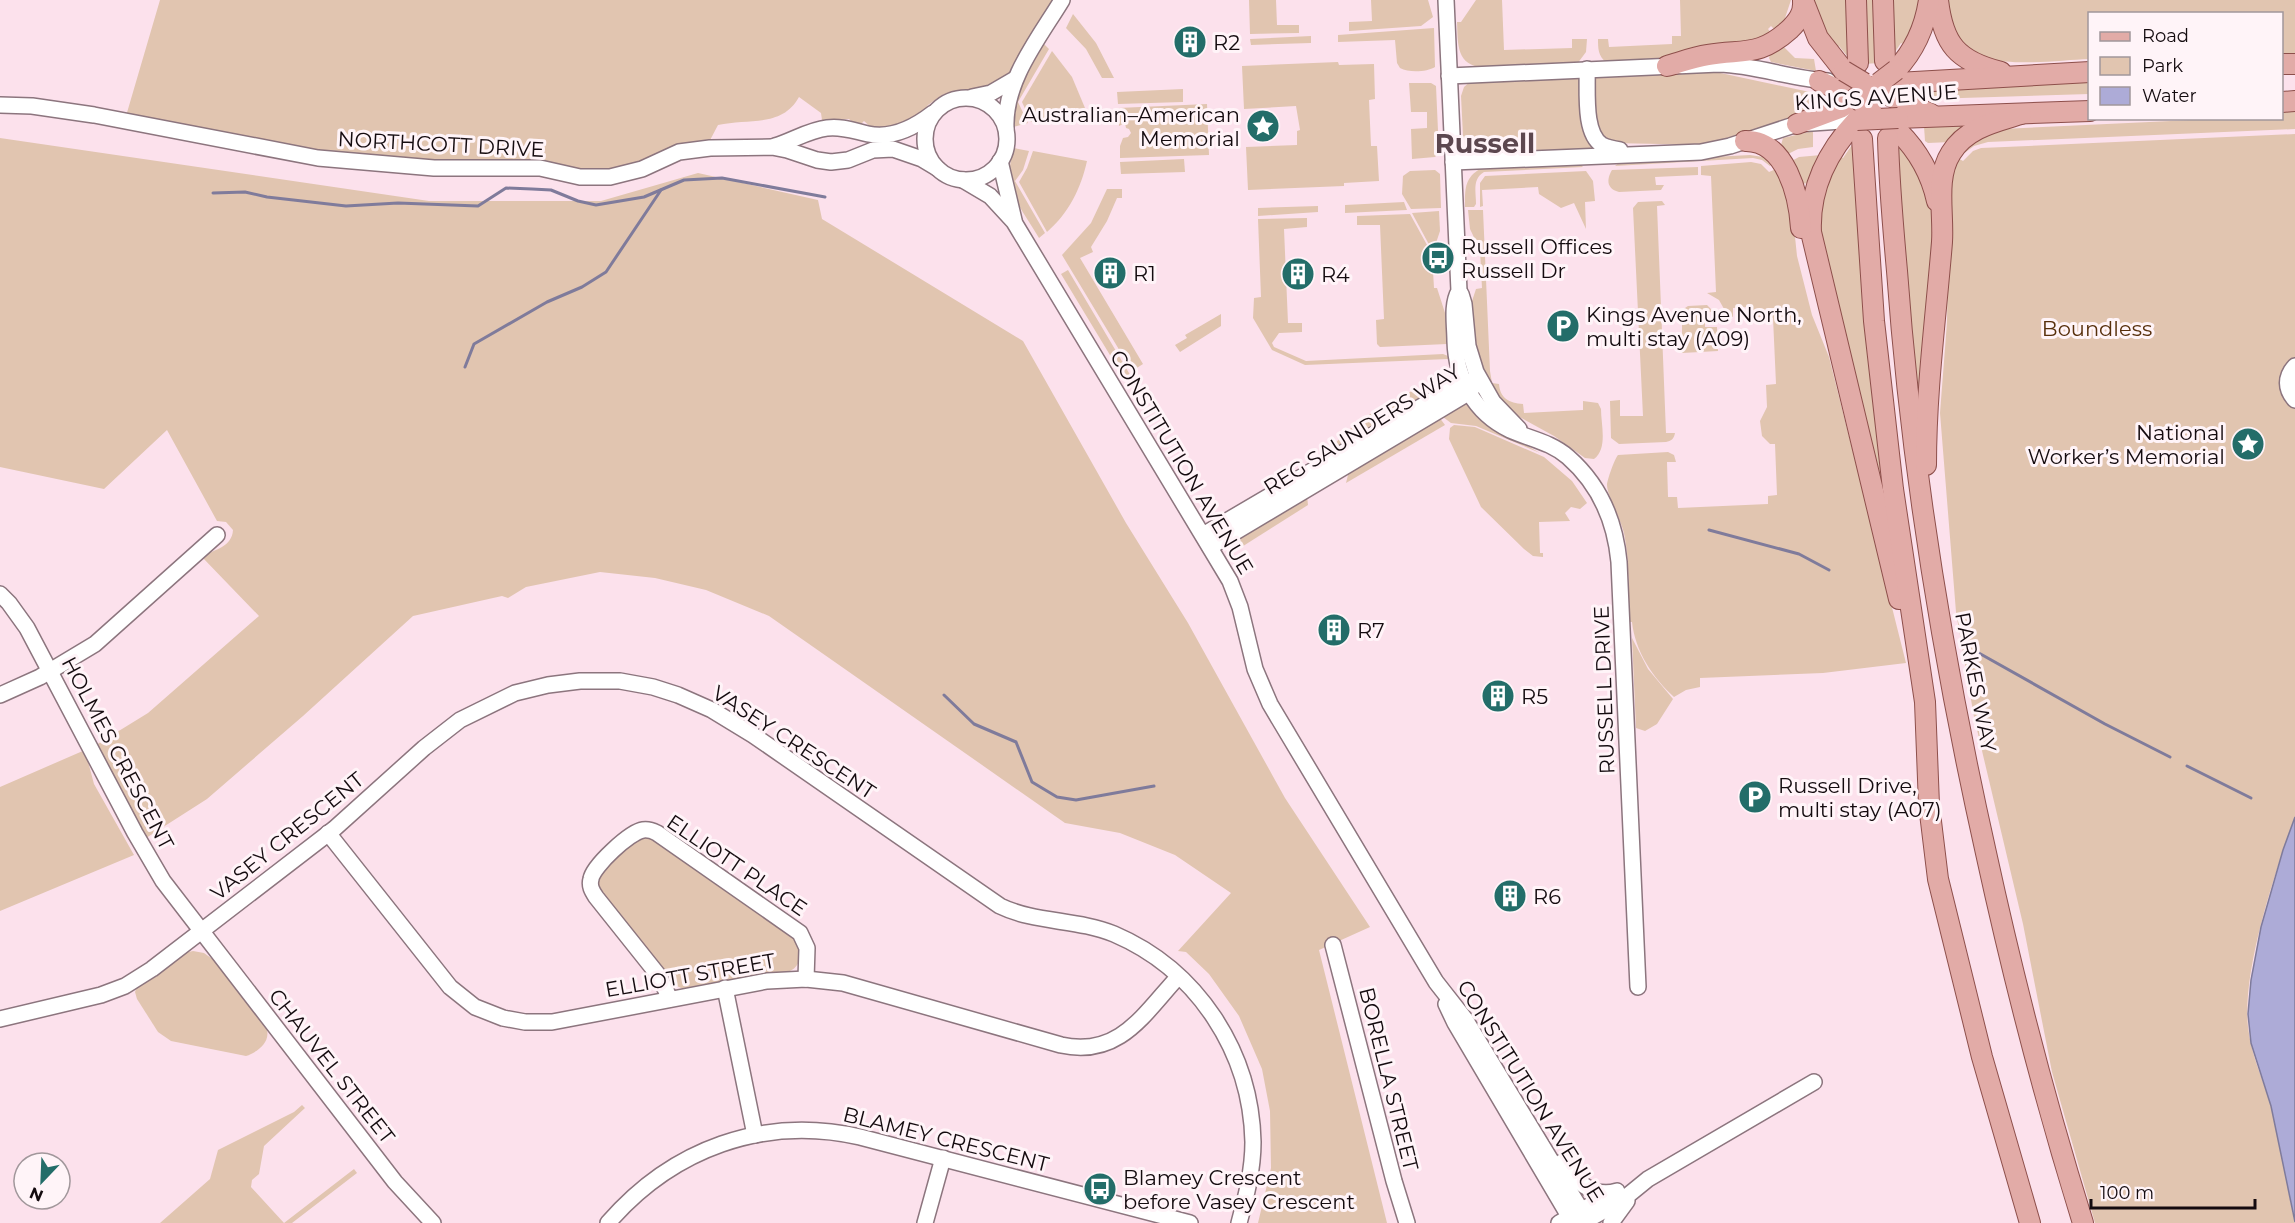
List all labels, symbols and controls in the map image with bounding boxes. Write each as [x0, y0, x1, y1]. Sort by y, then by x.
legend [2088, 12, 2283, 120]
building icon: R2 [1172, 24, 1208, 60]
text: Road [2142, 25, 2189, 47]
place label: R2 [1213, 30, 1240, 55]
text: Park [2142, 55, 2183, 77]
street label: KINGS AVENUE [1794, 79, 1958, 115]
text: Water [2142, 85, 2197, 107]
place label: Australian–American Memorial [1022, 102, 1240, 151]
place icon: Australian–American Memorial [1245, 108, 1281, 144]
street label: NORTHCOTT DRIVE [337, 126, 545, 162]
district label: Russell [1435, 127, 1535, 160]
place label: Russell Offices Russell Dr [1461, 234, 1612, 283]
bus stop icon: Russell Offices Russell Dr [1420, 240, 1456, 276]
building icon: R1 [1092, 255, 1128, 291]
building icon: R4 [1280, 256, 1316, 292]
place label: R1 [1133, 261, 1156, 286]
place label: R4 [1321, 262, 1350, 287]
place label: Kings Avenue North, multi stay (A09) [1586, 302, 1802, 351]
parking icon: Kings Avenue North, multi stay (A09) [1545, 308, 1581, 344]
park label: Boundless [2042, 316, 2152, 341]
street label: CONSTITUTION AVENUE [1105, 345, 1259, 579]
street label: REG SAUNDERS WAY [1259, 358, 1466, 500]
place label: National Worker’s Memorial [2028, 420, 2225, 469]
place icon: National Worker’s Memorial [2230, 426, 2266, 462]
street label: RUSSELL DRIVE [1589, 605, 1619, 775]
street label: PARKES WAY [1950, 610, 2002, 755]
building icon: R7 [1316, 612, 1352, 648]
place label: R7 [1357, 618, 1385, 643]
street label: HOLMES CRESCENT [57, 652, 179, 854]
building icon: R5 [1480, 678, 1516, 714]
street label: VASEY CRESCENT [708, 680, 880, 804]
place label: R5 [1521, 684, 1548, 709]
street label: VASEY CRESCENT [205, 767, 369, 905]
place label: Russell Drive, multi stay (A07) [1778, 773, 1942, 822]
parking icon: Russell Drive, multi stay (A07) [1737, 779, 1773, 815]
street label: ELLIOTT PLACE [662, 809, 812, 921]
building icon: R6 [1492, 878, 1528, 914]
place label: R6 [1533, 884, 1561, 909]
street label: ELLIOTT STREET [603, 948, 777, 1002]
street label: CONSTITUTION AVENUE [1452, 975, 1610, 1207]
street label: CHAUVEL STREET [264, 984, 400, 1148]
street label: BORELLA STREET [1354, 985, 1424, 1173]
street label: BLAMEY CRESCENT [841, 1101, 1051, 1177]
north arrow [12, 1151, 72, 1211]
place label: Blamey Crescent before Vasey Crescent [1123, 1165, 1355, 1214]
bus stop icon: Blamey Crescent before Vasey Crescent [1082, 1171, 1118, 1207]
scale bar [2091, 1172, 2254, 1210]
text: 100 m [2100, 1182, 2154, 1204]
text: N [27, 1183, 46, 1206]

